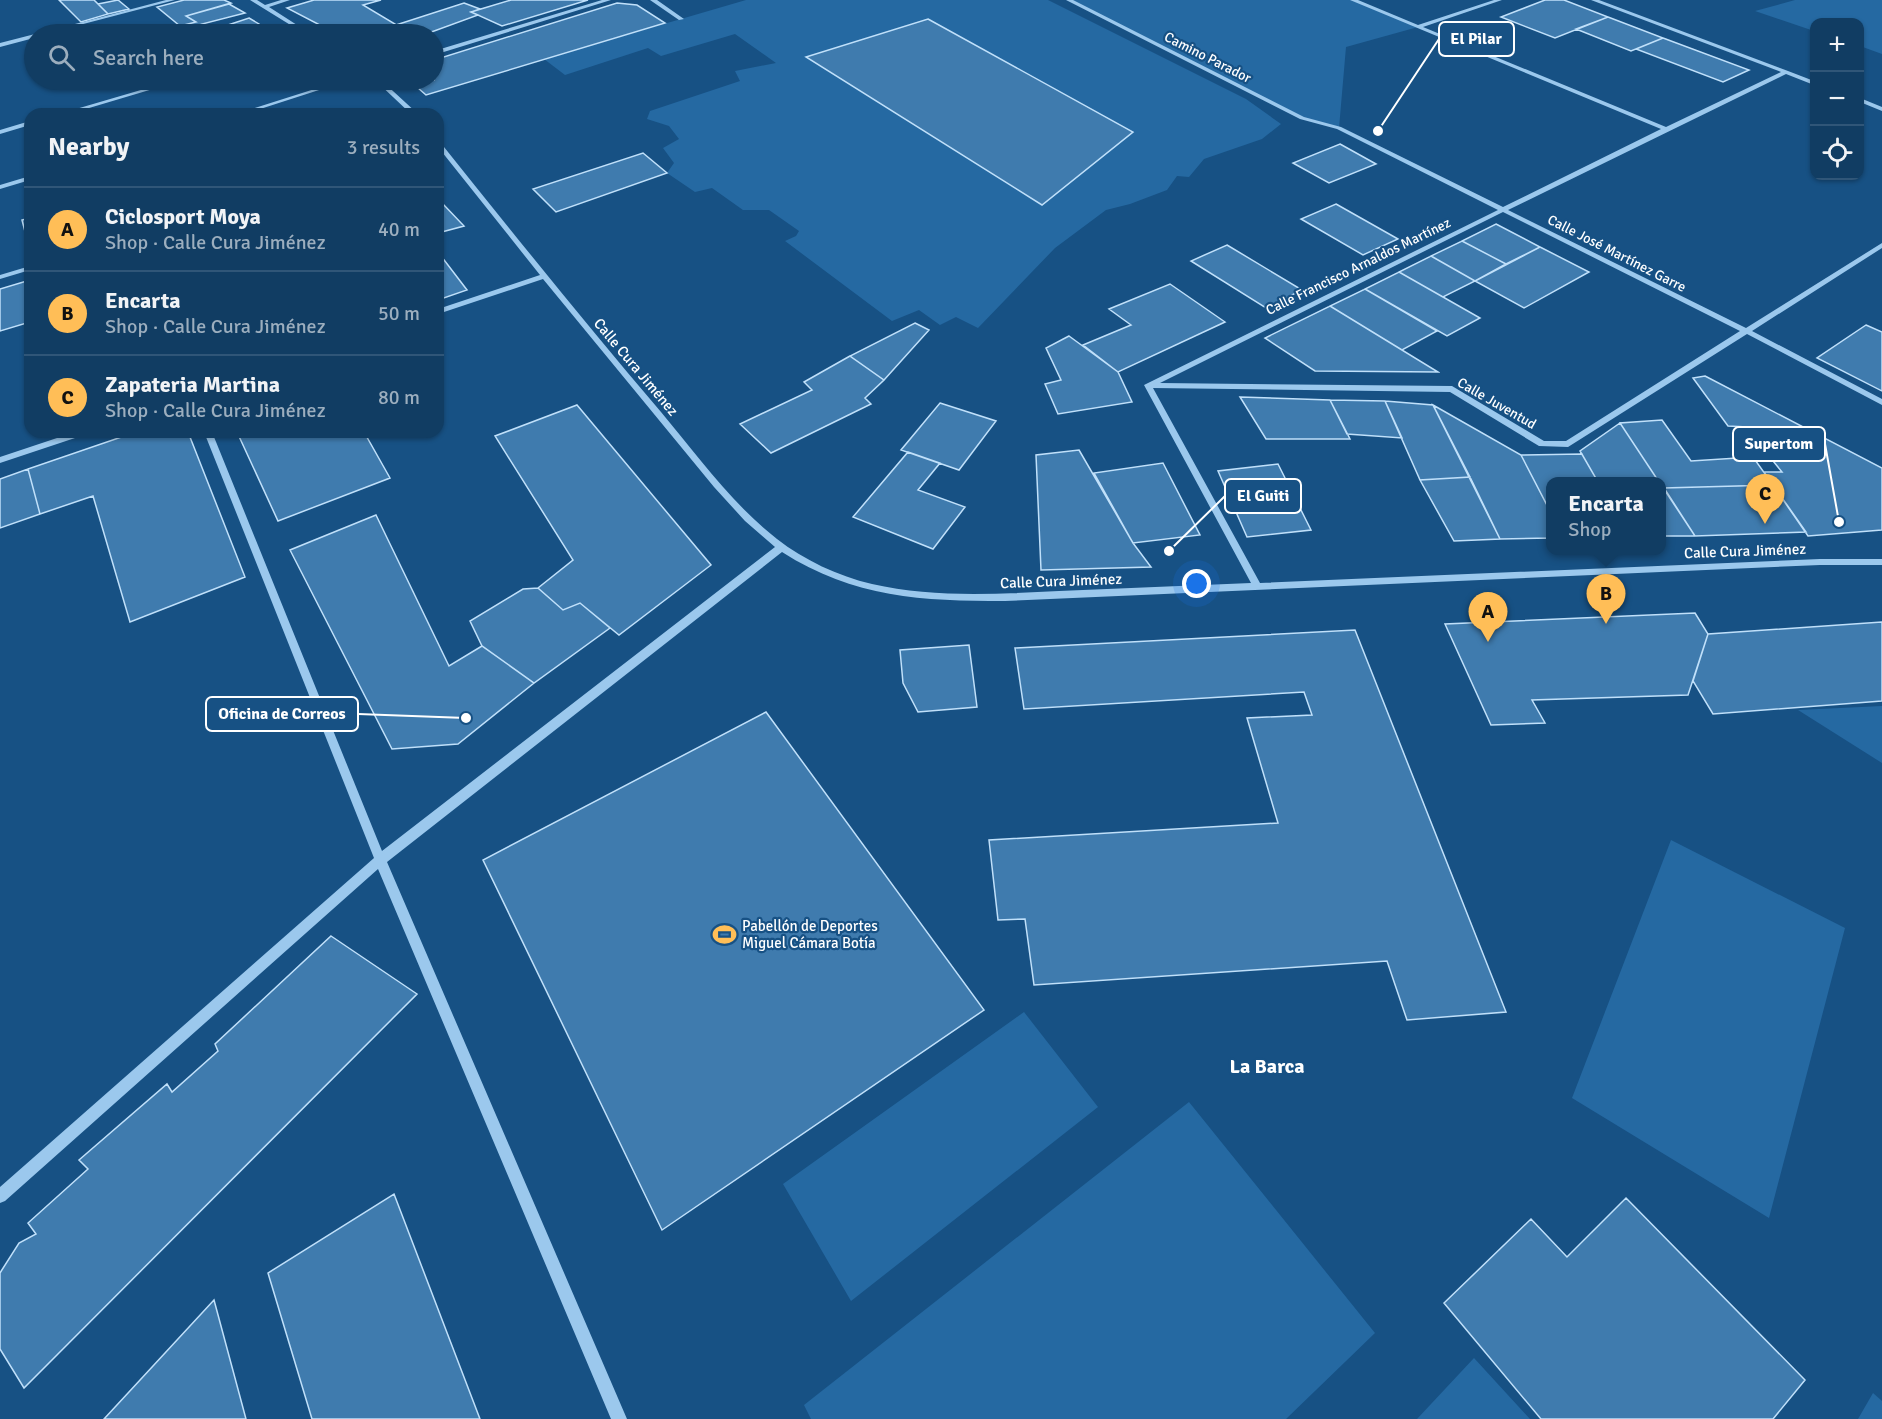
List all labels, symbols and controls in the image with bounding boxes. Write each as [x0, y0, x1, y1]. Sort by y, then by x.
map controls [1810, 18, 1864, 180]
button: + [1810, 18, 1864, 72]
callout: El Pilar [1439, 22, 1514, 56]
search box [24, 24, 444, 90]
street label: Camino Parador [1162, 28, 1255, 87]
text: El Pilar [1450, 29, 1502, 49]
icon: search [45, 41, 78, 74]
text: Search here [93, 44, 204, 71]
button: − [1810, 72, 1864, 126]
button: locate [1810, 126, 1864, 180]
text: Nearby [48, 131, 129, 163]
text: 3 results [347, 135, 420, 160]
text: Ciclosport Moya [105, 203, 261, 230]
street label: Calle José Martínez Garre [1545, 211, 1689, 296]
street label: Calle Francisco Arnaldos Martínez [1263, 214, 1453, 319]
text: A [61, 217, 74, 242]
text: 40 m [378, 217, 420, 242]
text: Shop · Calle Cura Jiménez [105, 230, 326, 255]
text: Encarta [105, 287, 180, 314]
text: B [61, 301, 74, 326]
text: 50 m [378, 301, 420, 326]
text: Shop · Calle Cura Jiménez [105, 314, 326, 339]
street label: Calle Cura Jiménez [590, 314, 682, 420]
text: Zapateria Martina [105, 371, 280, 398]
street label: Calle Juventud [1454, 374, 1539, 433]
text: C [61, 385, 74, 410]
text: 80 m [378, 385, 420, 410]
text: Shop · Calle Cura Jiménez [105, 398, 326, 423]
callout: Supertom [1733, 427, 1825, 461]
text: Supertom [1745, 434, 1813, 454]
pin: C [1746, 474, 1784, 524]
popup [1546, 477, 1666, 555]
callout: El Guiti [1225, 479, 1301, 513]
text: El Guiti [1237, 486, 1289, 506]
text: Encarta [1568, 490, 1644, 517]
text: Shop [1568, 517, 1611, 542]
street label: Calle Cura Jiménez [1684, 540, 1807, 562]
your location [1182, 569, 1211, 598]
street label: Calle Cura Jiménez [1000, 570, 1123, 592]
pin: B [1586, 574, 1626, 624]
pin: A [1468, 592, 1508, 642]
callout: Oficina de Correos [206, 697, 358, 731]
text: Oficina de Correos [218, 704, 346, 724]
place label: Pabellón de Deportes Miguel Cámara Botía [742, 917, 878, 952]
sports icon: Pabellón de Deportes Miguel Cámara Botía [711, 922, 737, 948]
district label: La Barca [1229, 1054, 1305, 1079]

